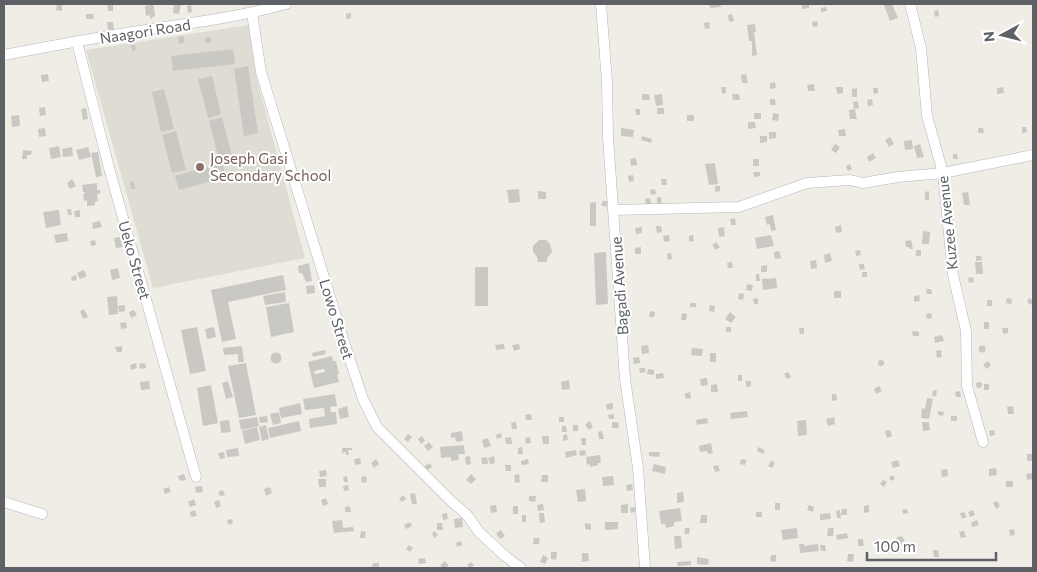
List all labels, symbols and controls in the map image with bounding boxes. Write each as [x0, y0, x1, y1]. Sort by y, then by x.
north arrow [977, 10, 1027, 60]
street label: Naagori Road [98, 15, 192, 47]
text: N [980, 30, 998, 43]
place label: Joseph Gasi Secondary School [210, 149, 331, 184]
marker: Joseph Gasi Secondary School [194, 161, 206, 173]
street label: Kuzee Avenue [933, 175, 961, 271]
street label: Ueko Street [115, 219, 155, 301]
street label: Bagadi Avenue [607, 236, 631, 336]
street label: Lowo Street [316, 277, 358, 361]
scale bar [867, 530, 996, 562]
text: 100 m [874, 537, 916, 555]

